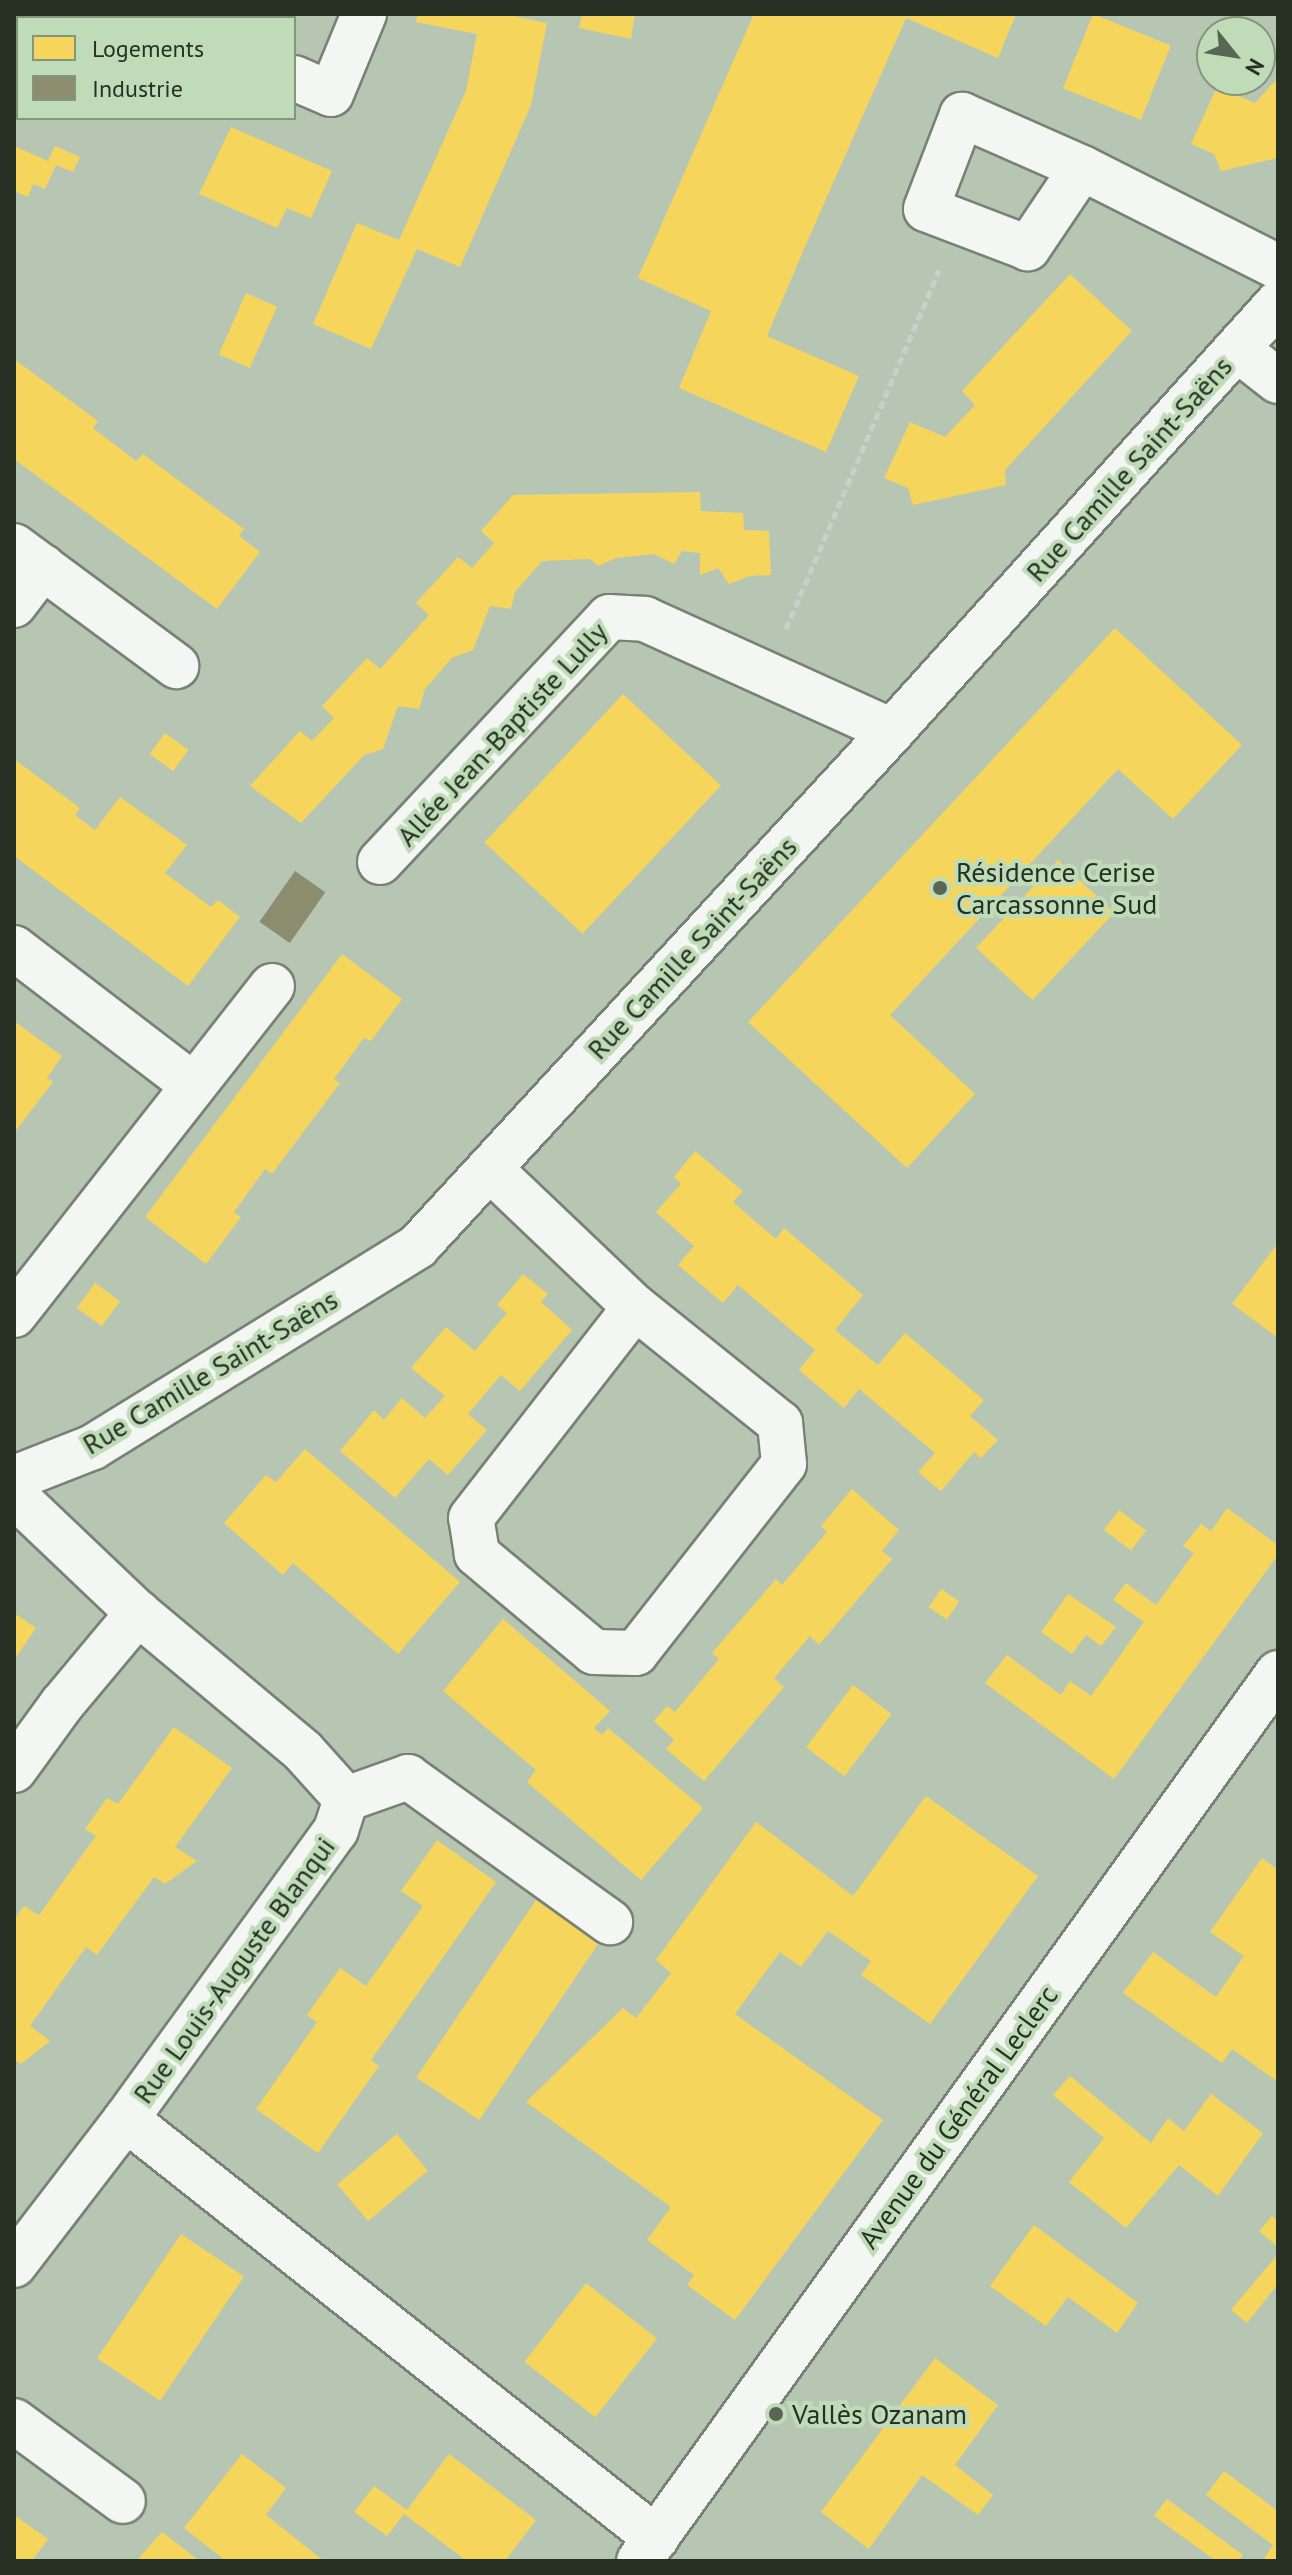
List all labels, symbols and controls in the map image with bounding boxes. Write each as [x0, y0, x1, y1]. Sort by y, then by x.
legend [16, 16, 296, 120]
north arrow [1196, 16, 1276, 96]
text: Logements [92, 33, 204, 64]
text: N [1239, 54, 1271, 80]
text: Industrie [92, 73, 183, 104]
street label: Rue Camille Saint-Saëns [1019, 350, 1239, 588]
street label: Allée Jean-Baptiste Lully [390, 615, 614, 853]
street label: Rue Camille Saint-Saëns [580, 830, 804, 1066]
place label: Résidence Cerise Carcassonne Sud [956, 855, 1157, 921]
marker: Résidence Cerise Carcassonne Sud [931, 879, 949, 897]
street label: Rue Camille Saint-Saëns [77, 1283, 343, 1461]
street label: Rue Louis-Auguste Blanqui [126, 1830, 342, 2110]
street label: Avenue du Général Leclerc [851, 1979, 1065, 2255]
place label: Vallès Ozanam [792, 2397, 967, 2431]
marker: Vallès Ozanam [767, 2405, 785, 2423]

